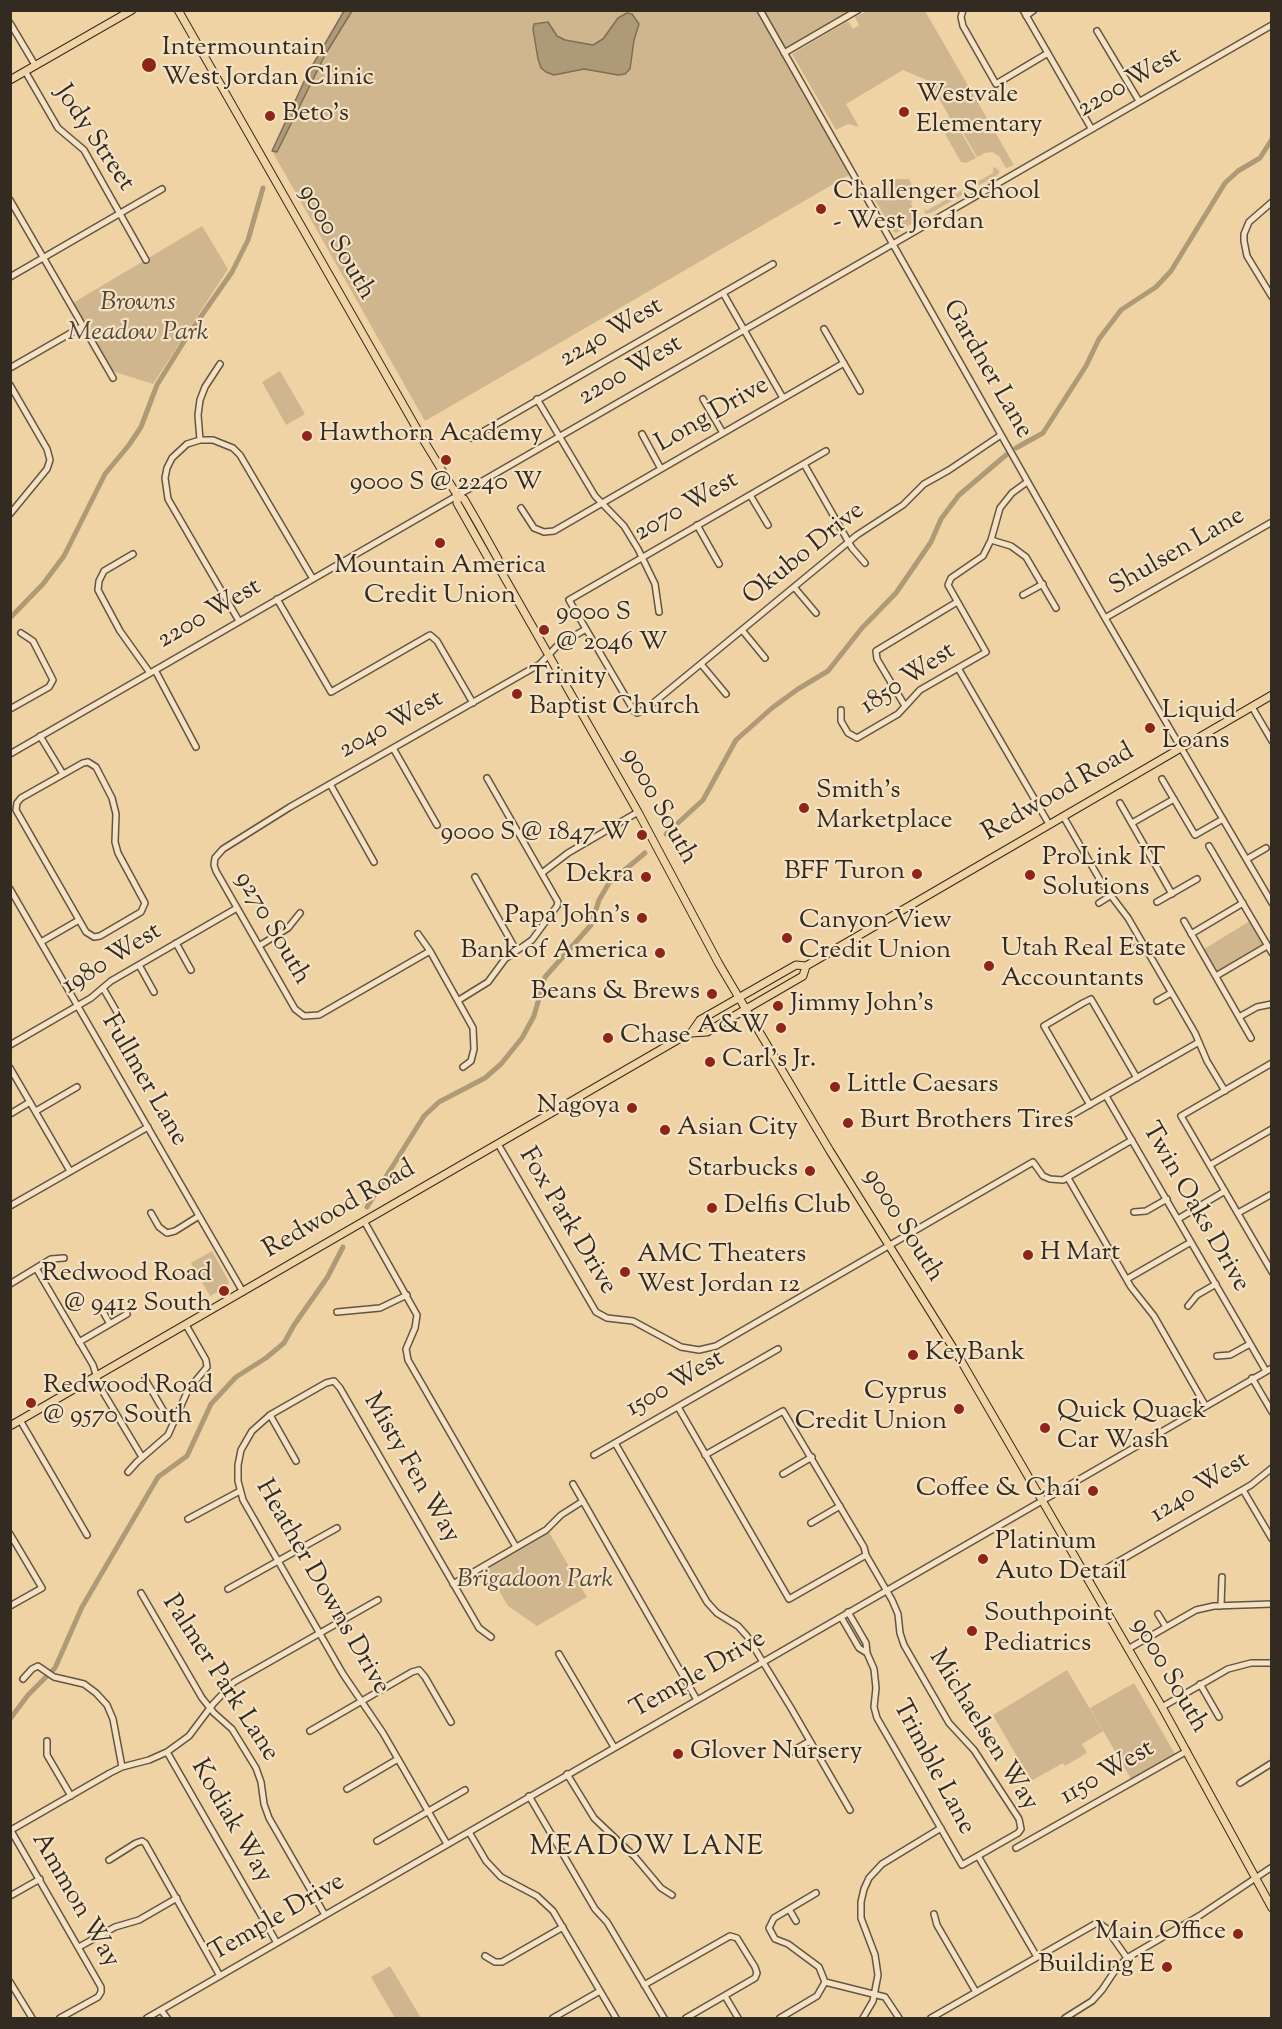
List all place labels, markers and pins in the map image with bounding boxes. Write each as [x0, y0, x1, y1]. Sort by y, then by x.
place label: Intermountain West Jordan Clinic [162, 34, 374, 96]
marker: Intermountain West Jordan Clinic [140, 56, 158, 74]
place label: Westvale Elementary [916, 81, 1042, 142]
place label: Beto's [282, 100, 349, 132]
marker: Westvale Elementary [897, 105, 911, 119]
marker: Beto's [263, 109, 277, 123]
place label: Challenger School - West Jordan [833, 178, 1040, 240]
marker: Challenger School - West Jordan [814, 202, 828, 216]
place label: Hawthorn Academy [319, 420, 543, 452]
marker: Hawthorn Academy [300, 429, 314, 443]
marker: 9000 S @ 2240 W [439, 453, 453, 467]
place label: 9000 S @ 2240 W [350, 469, 542, 501]
marker: Mountain America Credit Union [433, 536, 447, 550]
place label: Mountain America Credit Union [334, 552, 546, 614]
place label: 9000 S @ 2046 W [556, 599, 668, 660]
marker: 9000 S @ 2046 W [537, 623, 551, 637]
place label: Trinity Baptist Church [529, 663, 700, 724]
marker: Trinity Baptist Church [510, 687, 524, 701]
place label: Liquid Loans [1162, 697, 1236, 758]
marker: Liquid Loans [1143, 721, 1157, 735]
place label: Smith's Marketplace [816, 777, 953, 838]
marker: Smith's Marketplace [797, 801, 811, 815]
place label: 9000 S @ 1847 W [441, 819, 630, 851]
marker: 9000 S @ 1847 W [635, 828, 649, 842]
place label: ProLink IT Solutions [1042, 844, 1165, 906]
place label: BFF Turon [784, 858, 905, 890]
place label: Dekra [566, 861, 634, 893]
marker: BFF Turon [910, 867, 924, 881]
marker: ProLink IT Solutions [1023, 868, 1037, 882]
marker: Dekra [639, 870, 653, 884]
place label: Papa John's [504, 902, 630, 934]
place label: Canyon View Credit Union [799, 907, 952, 969]
marker: Papa John's [635, 911, 649, 925]
marker: Canyon View Credit Union [780, 931, 794, 945]
place label: Utah Real Estate Accountants [1001, 935, 1186, 996]
place label: Bank of America [461, 937, 648, 969]
marker: Bank of America [653, 946, 667, 960]
marker: Utah Real Estate Accountants [982, 959, 996, 973]
place label: Beans & Brews [531, 978, 700, 1010]
marker: Beans & Brews [705, 987, 719, 1001]
place label: Jimmy John's [790, 990, 933, 1022]
marker: Jimmy John's [771, 999, 785, 1013]
place label: A&W [697, 1012, 769, 1044]
marker: A&W [774, 1021, 788, 1035]
place label: Chase [620, 1022, 691, 1054]
marker: Chase [601, 1031, 615, 1045]
place label: Carl's Jr. [722, 1046, 816, 1078]
marker: Carl's Jr. [703, 1055, 717, 1069]
place label: Little Caesars [847, 1071, 999, 1103]
marker: Little Caesars [828, 1080, 842, 1094]
place label: Nagoya [537, 1092, 620, 1124]
marker: Nagoya [625, 1101, 639, 1115]
place label: Burt Brothers Tires [860, 1107, 1074, 1139]
place label: Asian City [677, 1114, 798, 1146]
marker: Burt Brothers Tires [841, 1116, 855, 1130]
marker: Asian City [658, 1123, 672, 1137]
place label: Starbucks [687, 1155, 798, 1187]
marker: Starbucks [803, 1164, 817, 1178]
place label: Delfis Club [724, 1192, 851, 1224]
marker: Delfis Club [705, 1201, 719, 1215]
place label: H Mart [1040, 1239, 1120, 1271]
place label: AMC Theaters West Jordan 12 [637, 1241, 806, 1302]
marker: H Mart [1021, 1248, 1035, 1262]
place label: Redwood Road @ 9412 South [42, 1260, 212, 1322]
marker: AMC Theaters West Jordan 12 [618, 1265, 632, 1279]
marker: Redwood Road @ 9412 South [217, 1284, 231, 1298]
place label: KeyBank [925, 1339, 1025, 1371]
marker: KeyBank [906, 1348, 920, 1362]
place label: Redwood Road @ 9570 South [43, 1372, 213, 1434]
place label: Cyprus Credit Union [795, 1378, 947, 1440]
marker: Redwood Road @ 9570 South [24, 1396, 38, 1410]
place label: Quick Quack Car Wash [1057, 1397, 1207, 1458]
marker: Cyprus Credit Union [952, 1402, 966, 1416]
marker: Quick Quack Car Wash [1038, 1421, 1052, 1435]
place label: Coffee & Chai [916, 1475, 1081, 1507]
marker: Coffee & Chai [1086, 1484, 1100, 1498]
place label: Platinum Auto Detail [995, 1528, 1127, 1589]
marker: Platinum Auto Detail [976, 1552, 990, 1566]
place label: Southpoint Pediatrics [984, 1600, 1113, 1661]
marker: Southpoint Pediatrics [965, 1624, 979, 1638]
place label: Glover Nursery [690, 1738, 862, 1770]
marker: Glover Nursery [671, 1747, 685, 1761]
place label: Main Office [1095, 1918, 1226, 1950]
marker: Main Office [1231, 1927, 1245, 1941]
place label: Building E [1038, 1951, 1155, 1983]
marker: Building E [1160, 1960, 1174, 1974]

